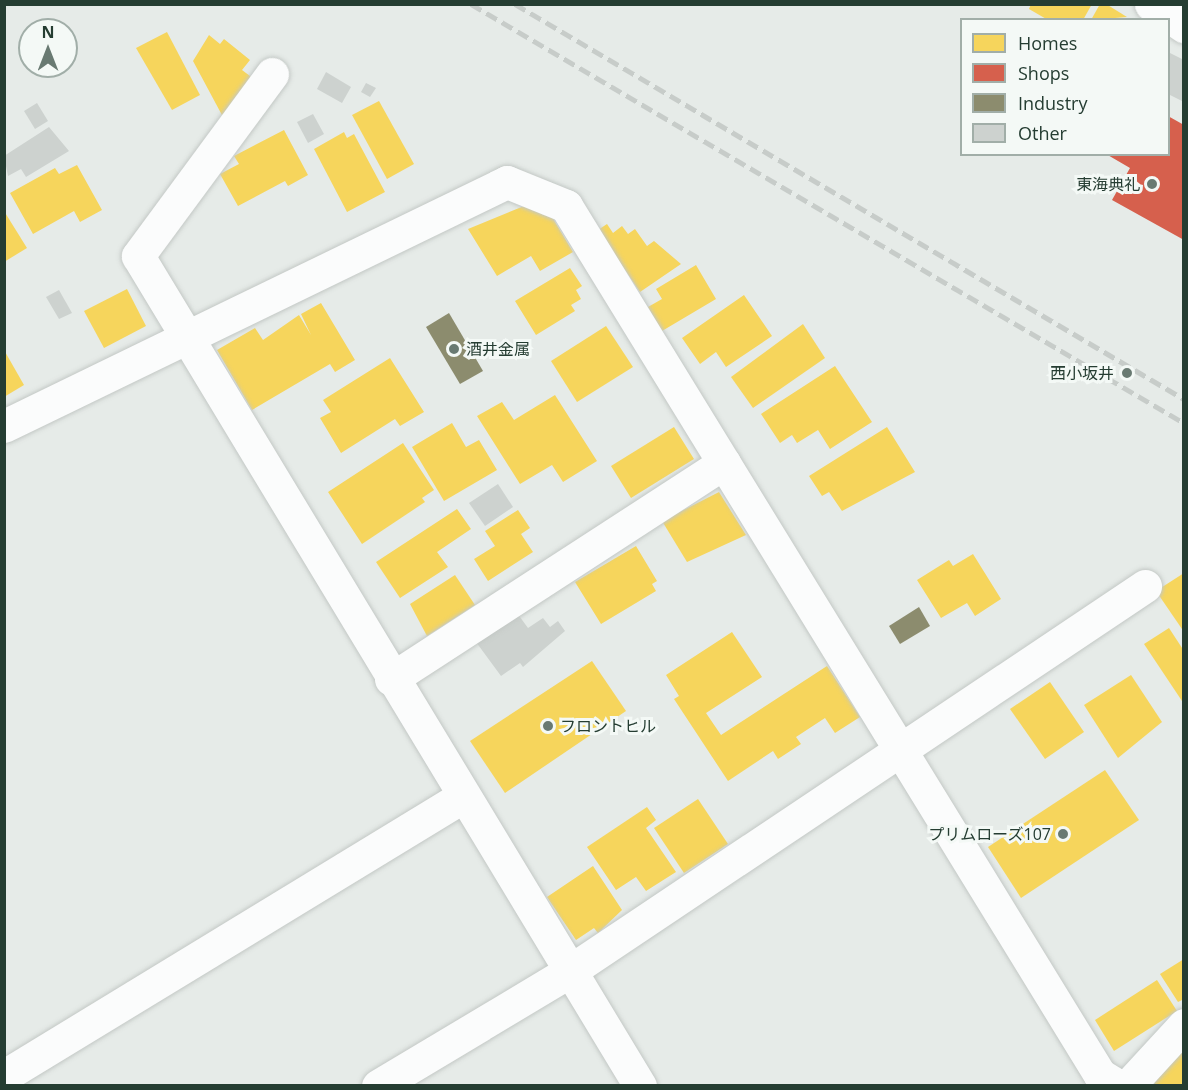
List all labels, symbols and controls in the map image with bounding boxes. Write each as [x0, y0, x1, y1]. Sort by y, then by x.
north arrow [18, 18, 78, 78]
legend [960, 18, 1170, 156]
text: N [41, 21, 55, 43]
text: Homes [1018, 31, 1077, 55]
text: Shops [1018, 61, 1069, 85]
text: Industry [1018, 91, 1088, 115]
text: Other [1018, 121, 1067, 145]
place label: 東海典礼 [1076, 174, 1140, 194]
marker: 東海典礼 [1145, 177, 1159, 191]
place label: 酒井金属 [466, 339, 530, 359]
marker: 酒井金属 [447, 342, 461, 356]
place label: 西小坂井 [1050, 363, 1114, 383]
marker: 西小坂井 [1118, 364, 1136, 382]
place label: フロントヒル [560, 716, 656, 736]
marker: フロントヒル [541, 719, 555, 733]
place label: プリムローズ107 [928, 824, 1051, 844]
marker: プリムローズ107 [1056, 827, 1070, 841]

